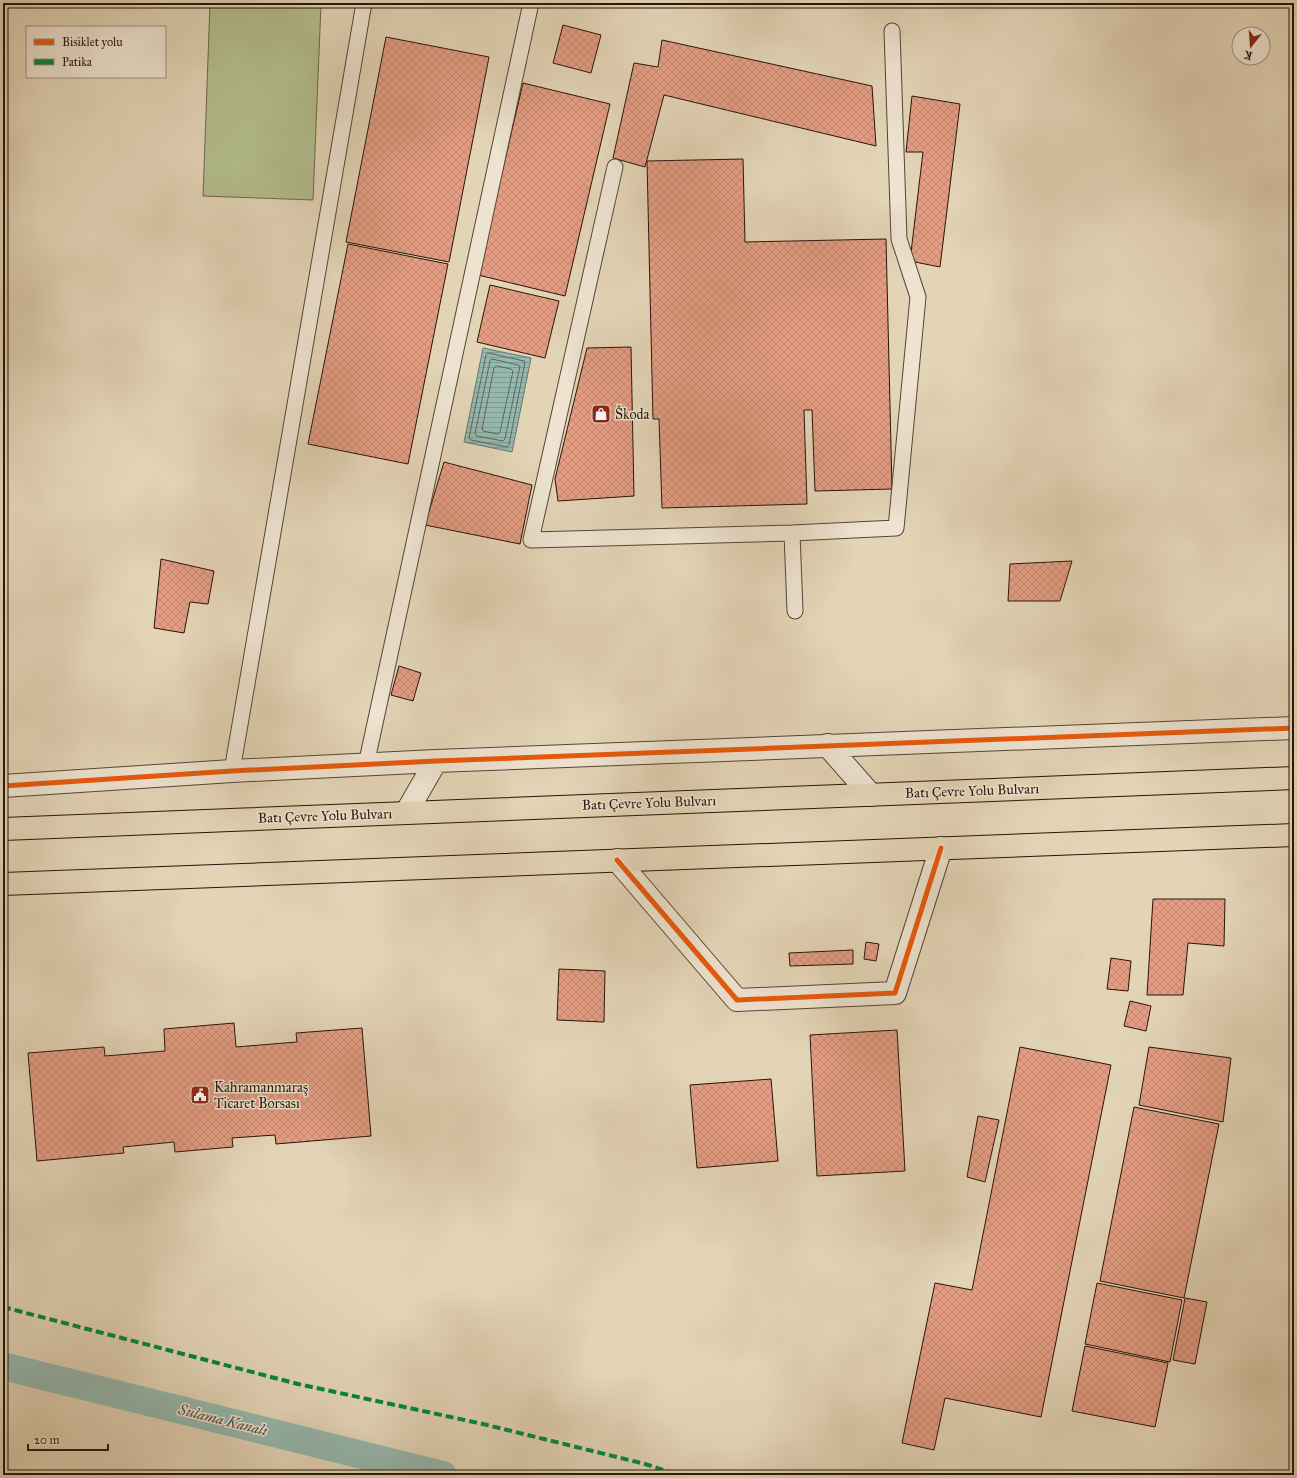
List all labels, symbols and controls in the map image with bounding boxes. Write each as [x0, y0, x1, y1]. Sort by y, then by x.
legend [26, 26, 166, 78]
north arrow [1231, 26, 1271, 66]
text: Bisiklet yolu [62, 35, 123, 49]
text: K [1241, 47, 1254, 62]
text: Patika [62, 55, 93, 69]
shop icon: Škoda [590, 403, 612, 425]
place label: Škoda [615, 404, 650, 423]
street label: Batı Çevre Yolu Bulvarı [905, 780, 1040, 802]
street label: Batı Çevre Yolu Bulvarı [582, 792, 717, 814]
street label: Batı Çevre Yolu Bulvarı [258, 805, 393, 827]
place label: Kahramanmaraş Ticaret Borsası [214, 1079, 308, 1112]
public building icon: Kahramanmaraş Ticaret Borsası [189, 1084, 211, 1106]
water label: Sulama Kanalı [176, 1400, 270, 1440]
scale bar [28, 1426, 108, 1452]
text: 20 m [34, 1433, 60, 1447]

